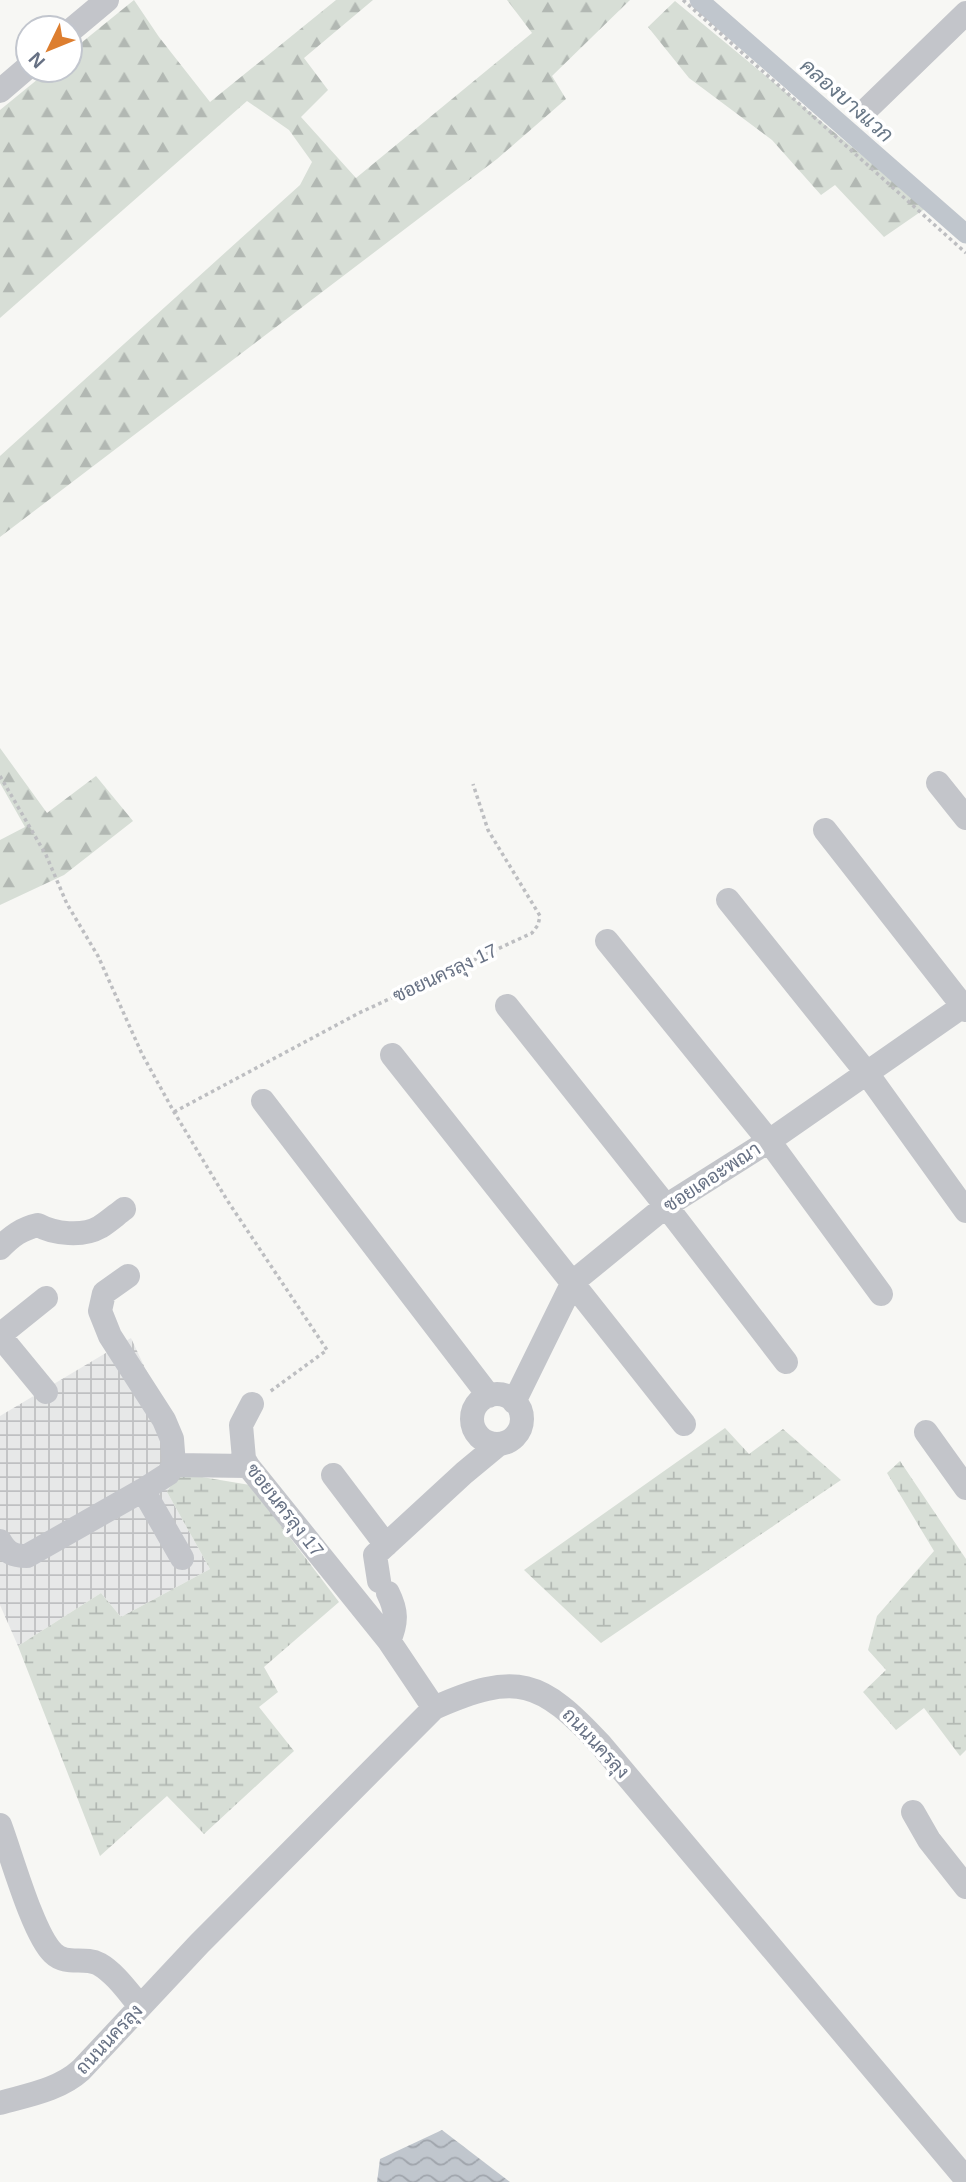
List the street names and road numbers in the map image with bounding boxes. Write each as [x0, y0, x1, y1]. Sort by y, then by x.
street label: ซอยนครลุง 17 [390, 940, 501, 1008]
street label: ซอยเดอะพณา [660, 1138, 764, 1216]
street label: ซอยนครลุง 17 [241, 1459, 328, 1562]
street label: ถนนนครลุง [557, 1704, 634, 1784]
street label: ถนนนครลุง [71, 2000, 148, 2080]

